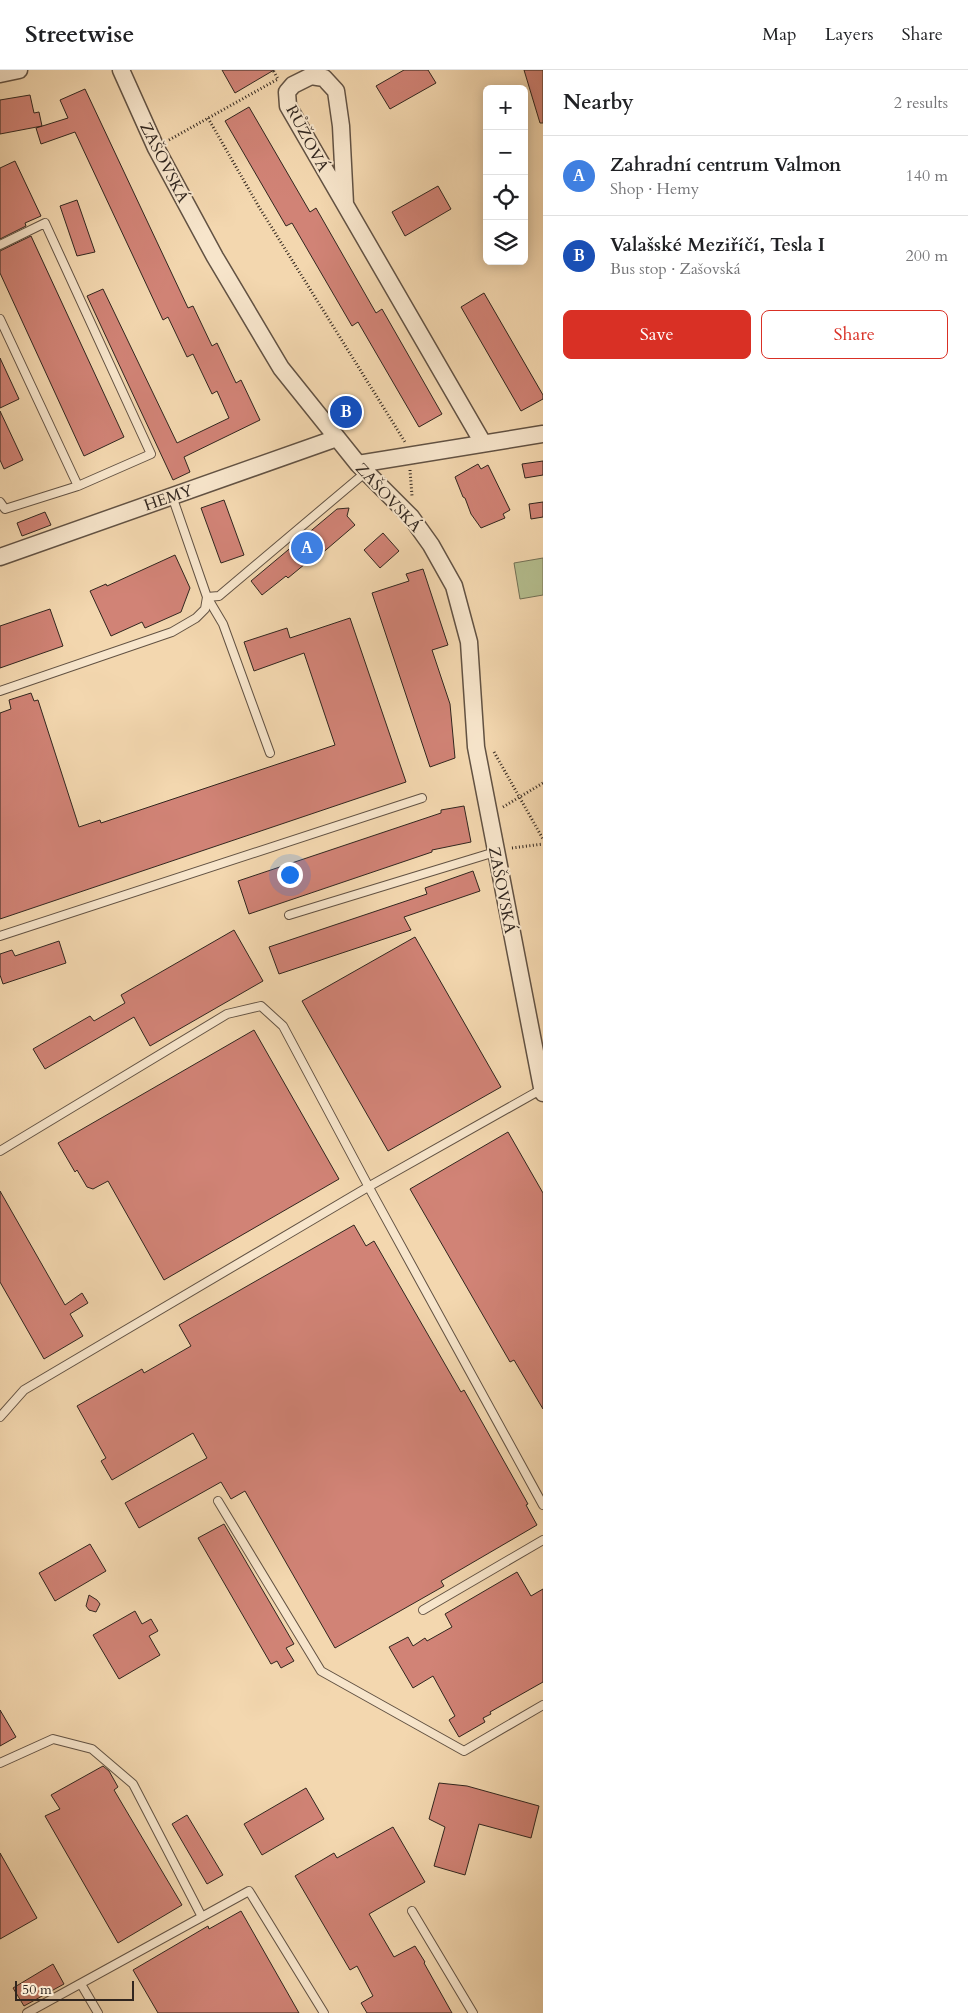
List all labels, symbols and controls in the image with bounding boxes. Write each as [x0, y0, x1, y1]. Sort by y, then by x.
text: Streetwise [25, 18, 134, 51]
text: Map [762, 22, 797, 47]
text: Layers [825, 22, 874, 47]
text: Share [902, 22, 943, 47]
map controls [483, 85, 528, 265]
button: + [483, 85, 528, 130]
text: Nearby [563, 88, 634, 117]
text: 2 results [894, 92, 948, 114]
street label: RŮŽOVÁ [280, 101, 334, 176]
street label: ZAŠOVSKÁ [134, 118, 194, 207]
button: − [483, 130, 528, 175]
text: Zahradní centrum Valmon [610, 152, 841, 178]
text: A [573, 165, 585, 187]
text: 140 m [906, 165, 948, 187]
button: locate [483, 175, 528, 220]
text: Shop · Hemy [610, 178, 699, 200]
button: layers [483, 220, 528, 265]
text: Valašské Meziříčí, Tesla I [610, 232, 825, 258]
text: B [573, 245, 585, 267]
text: 200 m [906, 245, 948, 267]
text: Bus stop · Zašovská [610, 258, 741, 280]
button: Save [563, 310, 751, 359]
button: Share [761, 310, 948, 359]
pin: B [330, 393, 362, 431]
street label: ZAŠOVSKÁ [350, 458, 427, 538]
street label: HEMY [141, 479, 196, 517]
pin: A [291, 529, 323, 567]
street label: ZAŠOVSKÁ [483, 845, 521, 936]
your location [277, 862, 303, 888]
scale bar [15, 1978, 134, 2001]
text: 50 m [22, 1980, 52, 1999]

